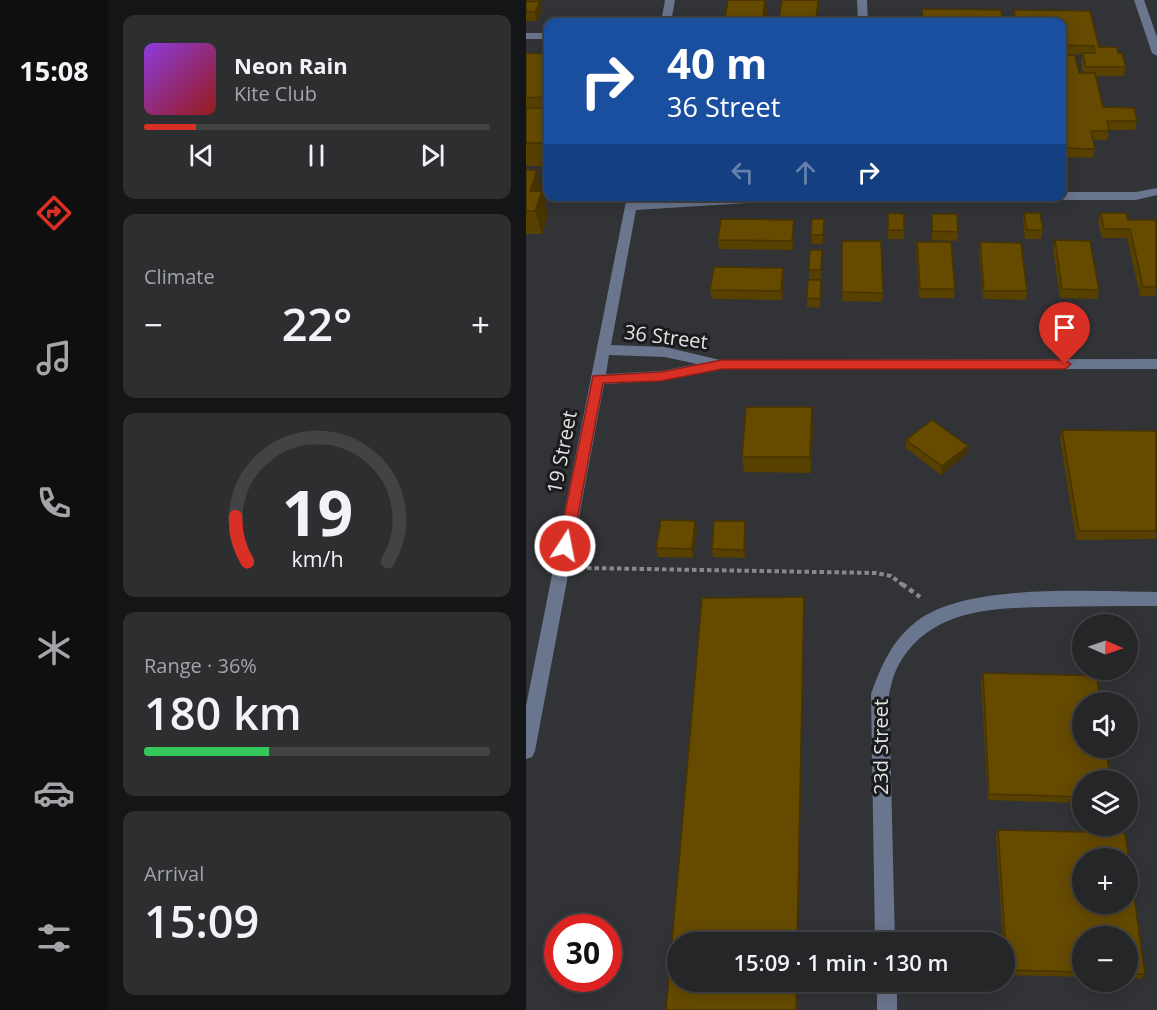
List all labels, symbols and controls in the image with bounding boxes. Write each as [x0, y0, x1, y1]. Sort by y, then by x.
text: 40 m [667, 34, 767, 91]
icon: right [568, 42, 646, 120]
text: Neon Rain [234, 50, 348, 80]
text: 15:08 [19, 52, 89, 89]
text: Kite Club [234, 80, 317, 107]
text: 36 Street [667, 88, 780, 125]
icon: previous [185, 139, 218, 172]
icon: pause [300, 139, 333, 172]
icon: next [416, 139, 449, 172]
icon: left [726, 156, 759, 189]
icon: ahead [789, 156, 822, 189]
icon: right [852, 156, 885, 189]
icon: directions [33, 192, 75, 234]
text: Climate [144, 263, 215, 290]
text: 22° [282, 293, 352, 354]
text: − [144, 302, 163, 347]
text: + [471, 302, 490, 347]
pin [1039, 302, 1090, 364]
icon: arrive [1048, 311, 1081, 344]
street label: 36 Street [623, 318, 709, 355]
icon: music [33, 337, 75, 379]
street label: 19 Street [540, 408, 583, 496]
text: 19 [281, 469, 353, 554]
icon: phone [33, 482, 75, 524]
position arrow [533, 514, 597, 578]
text: km/h [291, 544, 343, 573]
north arrow [1072, 614, 1138, 680]
map controls [1072, 614, 1138, 992]
icon: climate [33, 627, 75, 669]
text: Range · 36% [144, 652, 257, 679]
text: 180 km [144, 682, 302, 743]
button: sound [1072, 692, 1138, 758]
street label: 23d Street [867, 699, 894, 795]
button: layers [1072, 770, 1138, 836]
icon: car [33, 772, 75, 814]
button: + [1072, 848, 1138, 914]
text: Arrival [144, 860, 204, 887]
text: 15:09 [144, 890, 259, 951]
speed limit sign: 30 [544, 914, 622, 992]
icon: filters [33, 917, 75, 959]
button: − [1072, 926, 1138, 992]
text: 15:09 · 1 min · 130 m [733, 947, 949, 977]

